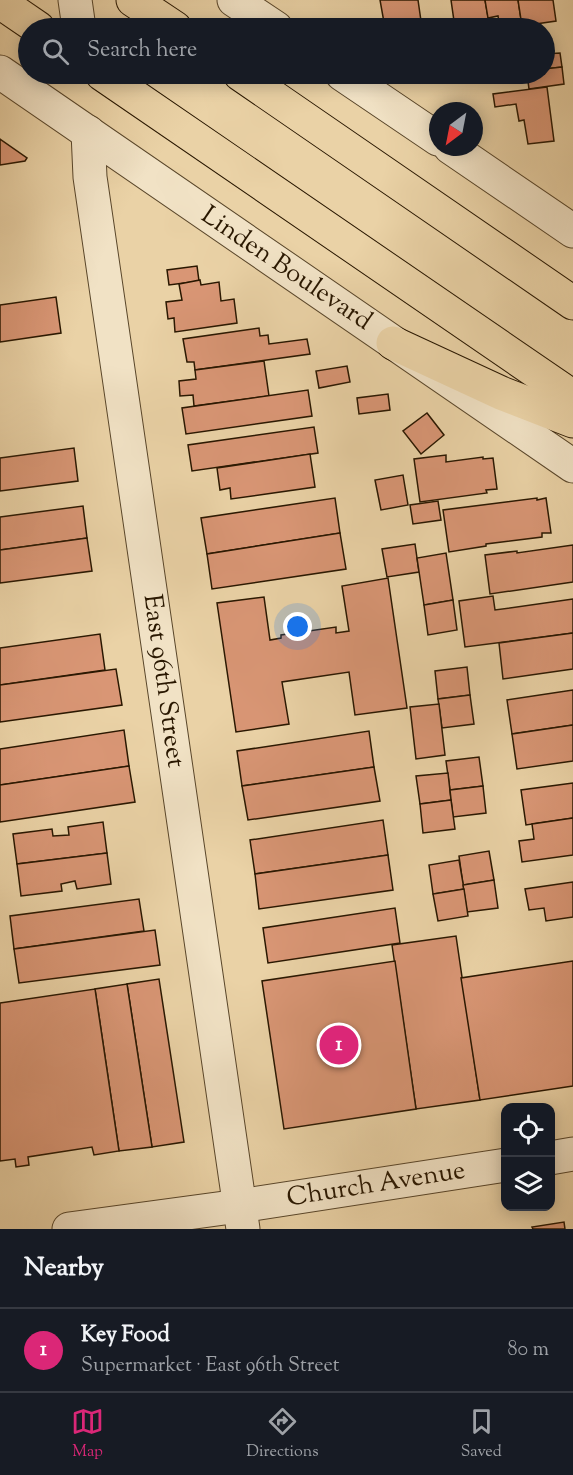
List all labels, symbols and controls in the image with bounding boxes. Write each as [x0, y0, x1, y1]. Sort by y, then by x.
search box [18, 18, 555, 84]
icon: search [39, 35, 72, 68]
text: Search here [87, 35, 197, 67]
north arrow [429, 102, 483, 156]
street label: Linden Boulevard [193, 198, 379, 340]
street label: East 96th Street [133, 592, 193, 770]
your location [283, 612, 312, 641]
pin: 1 [320, 1022, 358, 1068]
map controls [501, 1103, 555, 1211]
button: locate [501, 1103, 555, 1157]
street label: Church Avenue [284, 1153, 468, 1217]
button: layers [501, 1157, 555, 1211]
text: Nearby [24, 1250, 104, 1287]
text: Key Food [81, 1320, 170, 1352]
text: 1 [40, 1336, 47, 1365]
text: 80 m [508, 1336, 549, 1365]
text: Supermarket · East 96th Street [81, 1352, 340, 1381]
tab: Map [71, 1405, 104, 1464]
tab: Directions [246, 1405, 319, 1464]
tab: Saved [461, 1405, 502, 1464]

